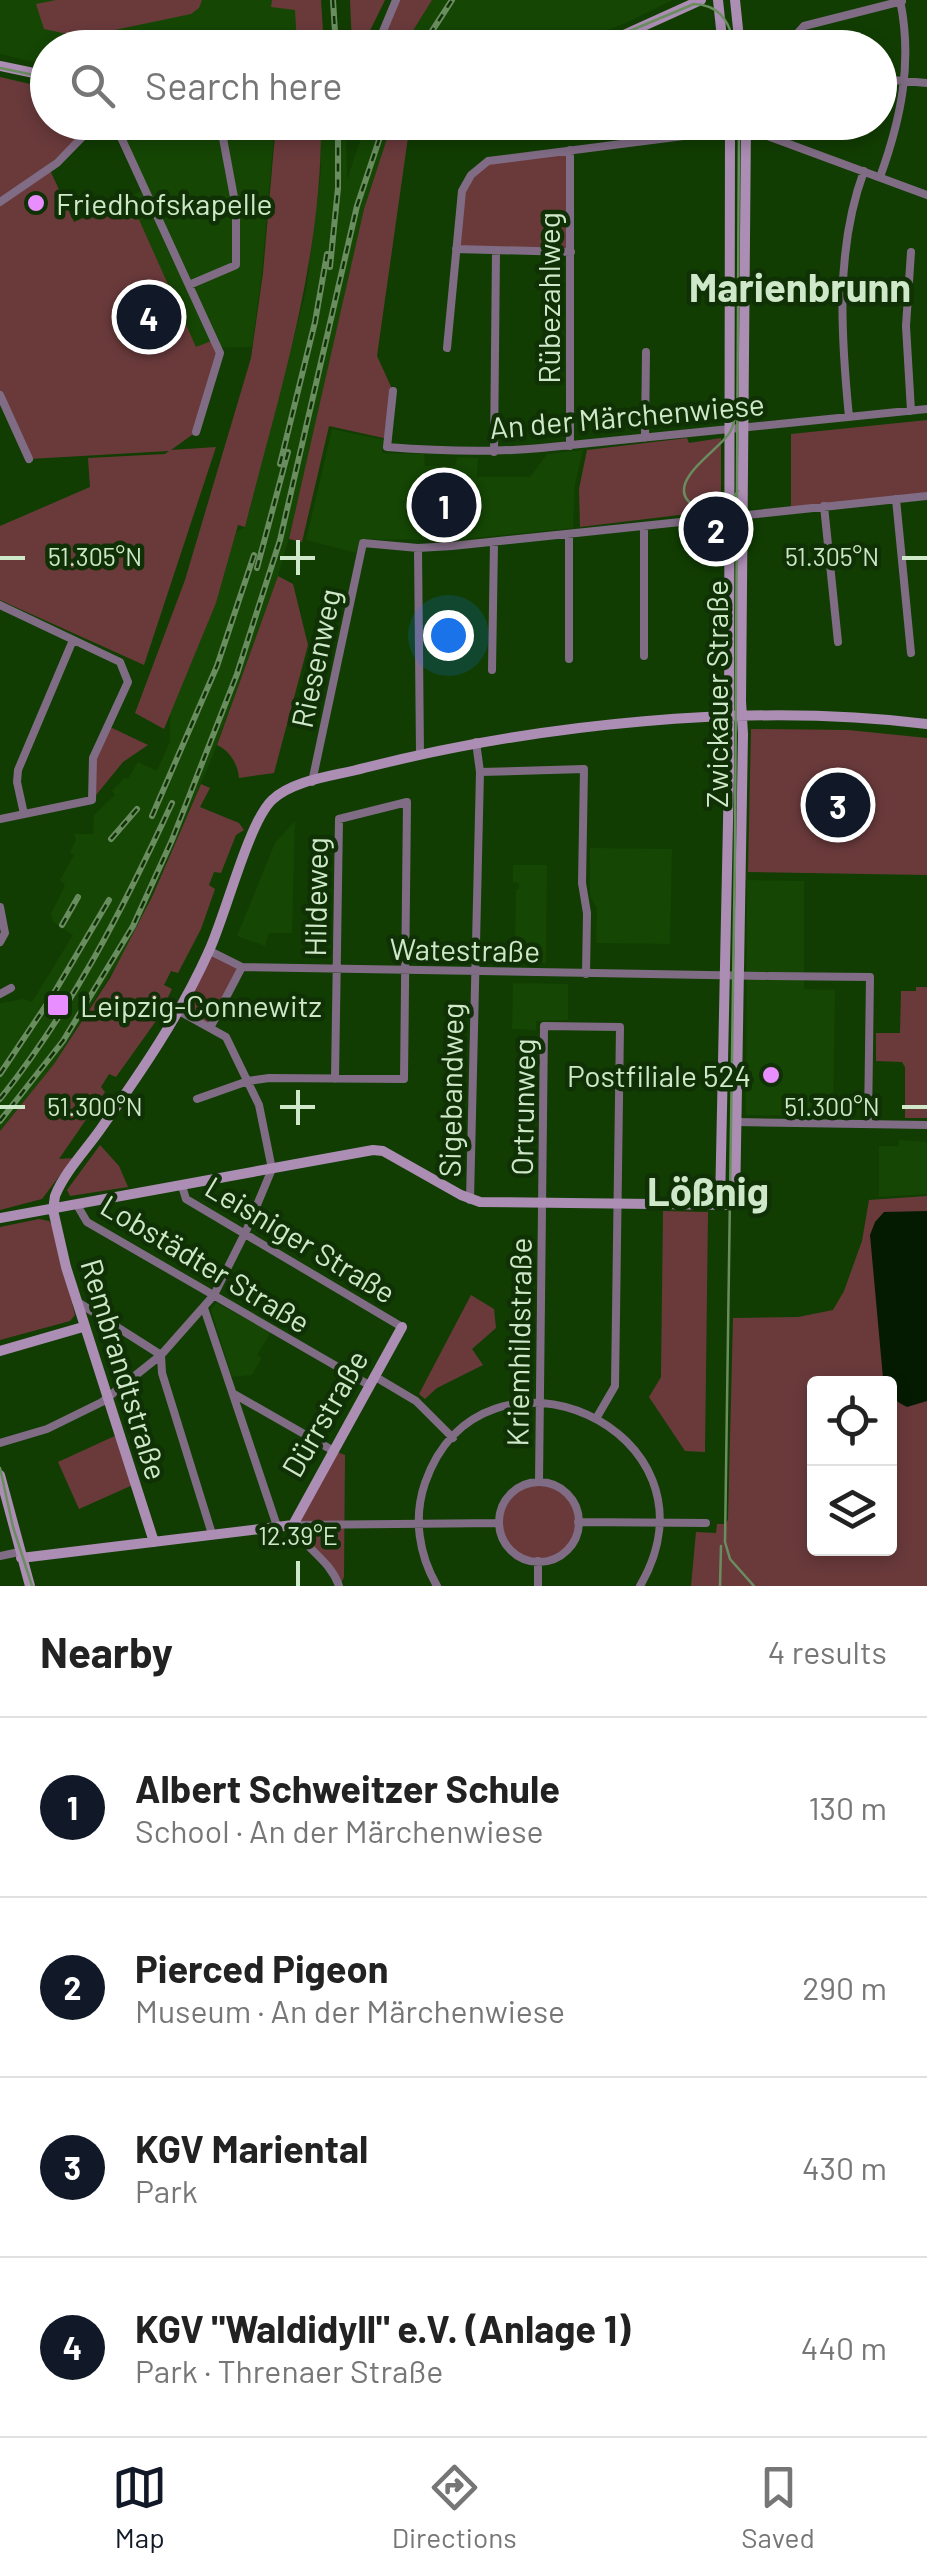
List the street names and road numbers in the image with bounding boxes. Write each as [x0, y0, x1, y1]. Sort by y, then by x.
street label: Rübezahlweg [530, 212, 566, 384]
street label: An der Märchenwiese [488, 385, 766, 445]
street label: Zwickauer Straße [698, 580, 734, 808]
street label: Riesenweg [283, 585, 347, 731]
street label: Hildeweg [296, 837, 334, 957]
street label: Watestraße [389, 930, 541, 968]
street label: Sigebandweg [430, 1002, 470, 1178]
street label: Ortrunweg [503, 1038, 541, 1176]
street label: Leisniger Straße [199, 1168, 403, 1310]
street label: Lobstädter Straße [95, 1186, 317, 1340]
street label: Kriemhildstraße [498, 1237, 538, 1447]
street label: Rembrandtstraße [74, 1254, 176, 1484]
street label: Dürrstraße [273, 1343, 375, 1483]

